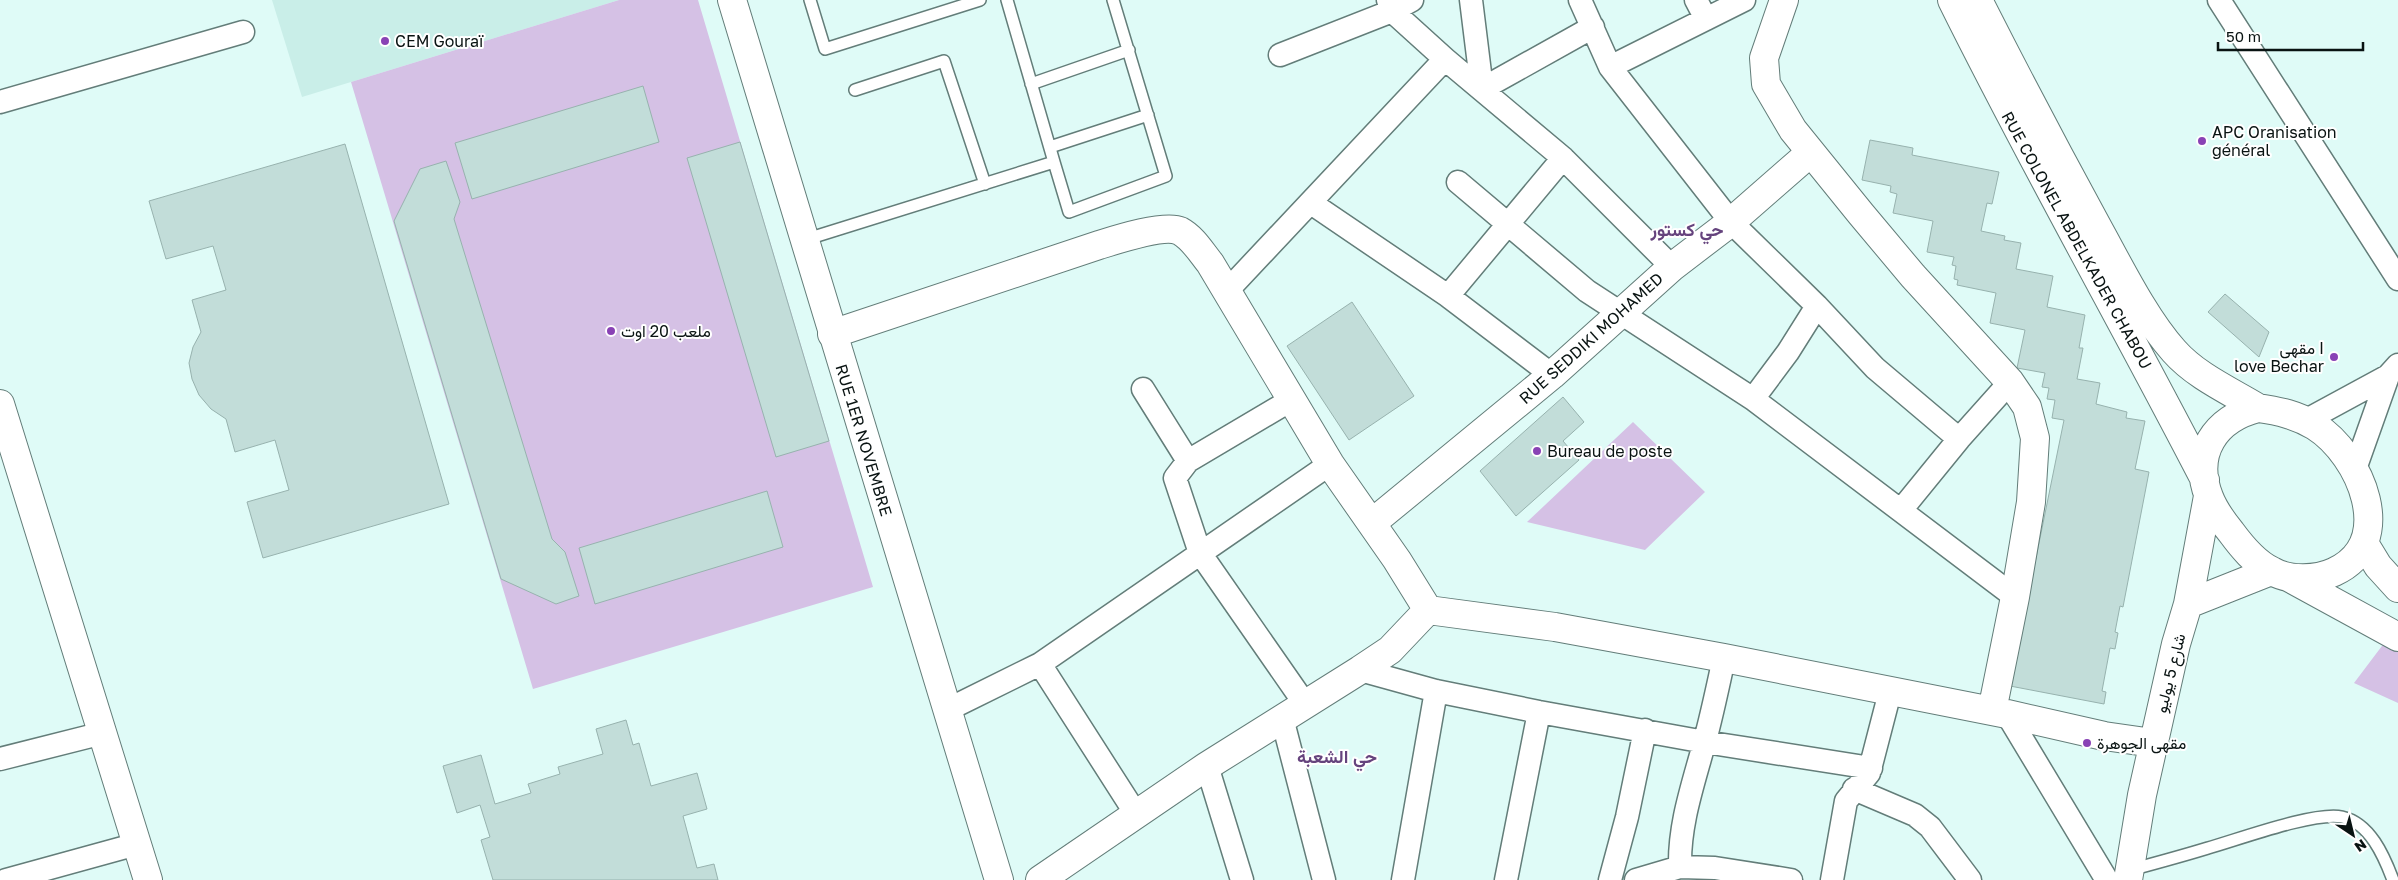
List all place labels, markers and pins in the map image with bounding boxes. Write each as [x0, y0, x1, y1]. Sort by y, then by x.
place label: CEM Gouraï [395, 31, 484, 51]
marker: CEM Gouraï [379, 35, 391, 47]
place label: APC Oranisation général [2212, 122, 2337, 160]
marker: APC Oranisation général [2196, 135, 2208, 147]
place label: ملعب 20 اوت [621, 321, 711, 342]
marker: ملعب 20 اوت [605, 325, 617, 337]
place label: مقهى I love Bechar [2234, 338, 2324, 376]
marker: مقهى I love Bechar [2328, 351, 2340, 363]
place label: Bureau de poste [1547, 441, 1672, 461]
marker: Bureau de poste [1531, 445, 1543, 457]
place label: مقهى الجوهرة [2097, 733, 2186, 754]
marker: مقهى الجوهرة [2081, 737, 2093, 749]

